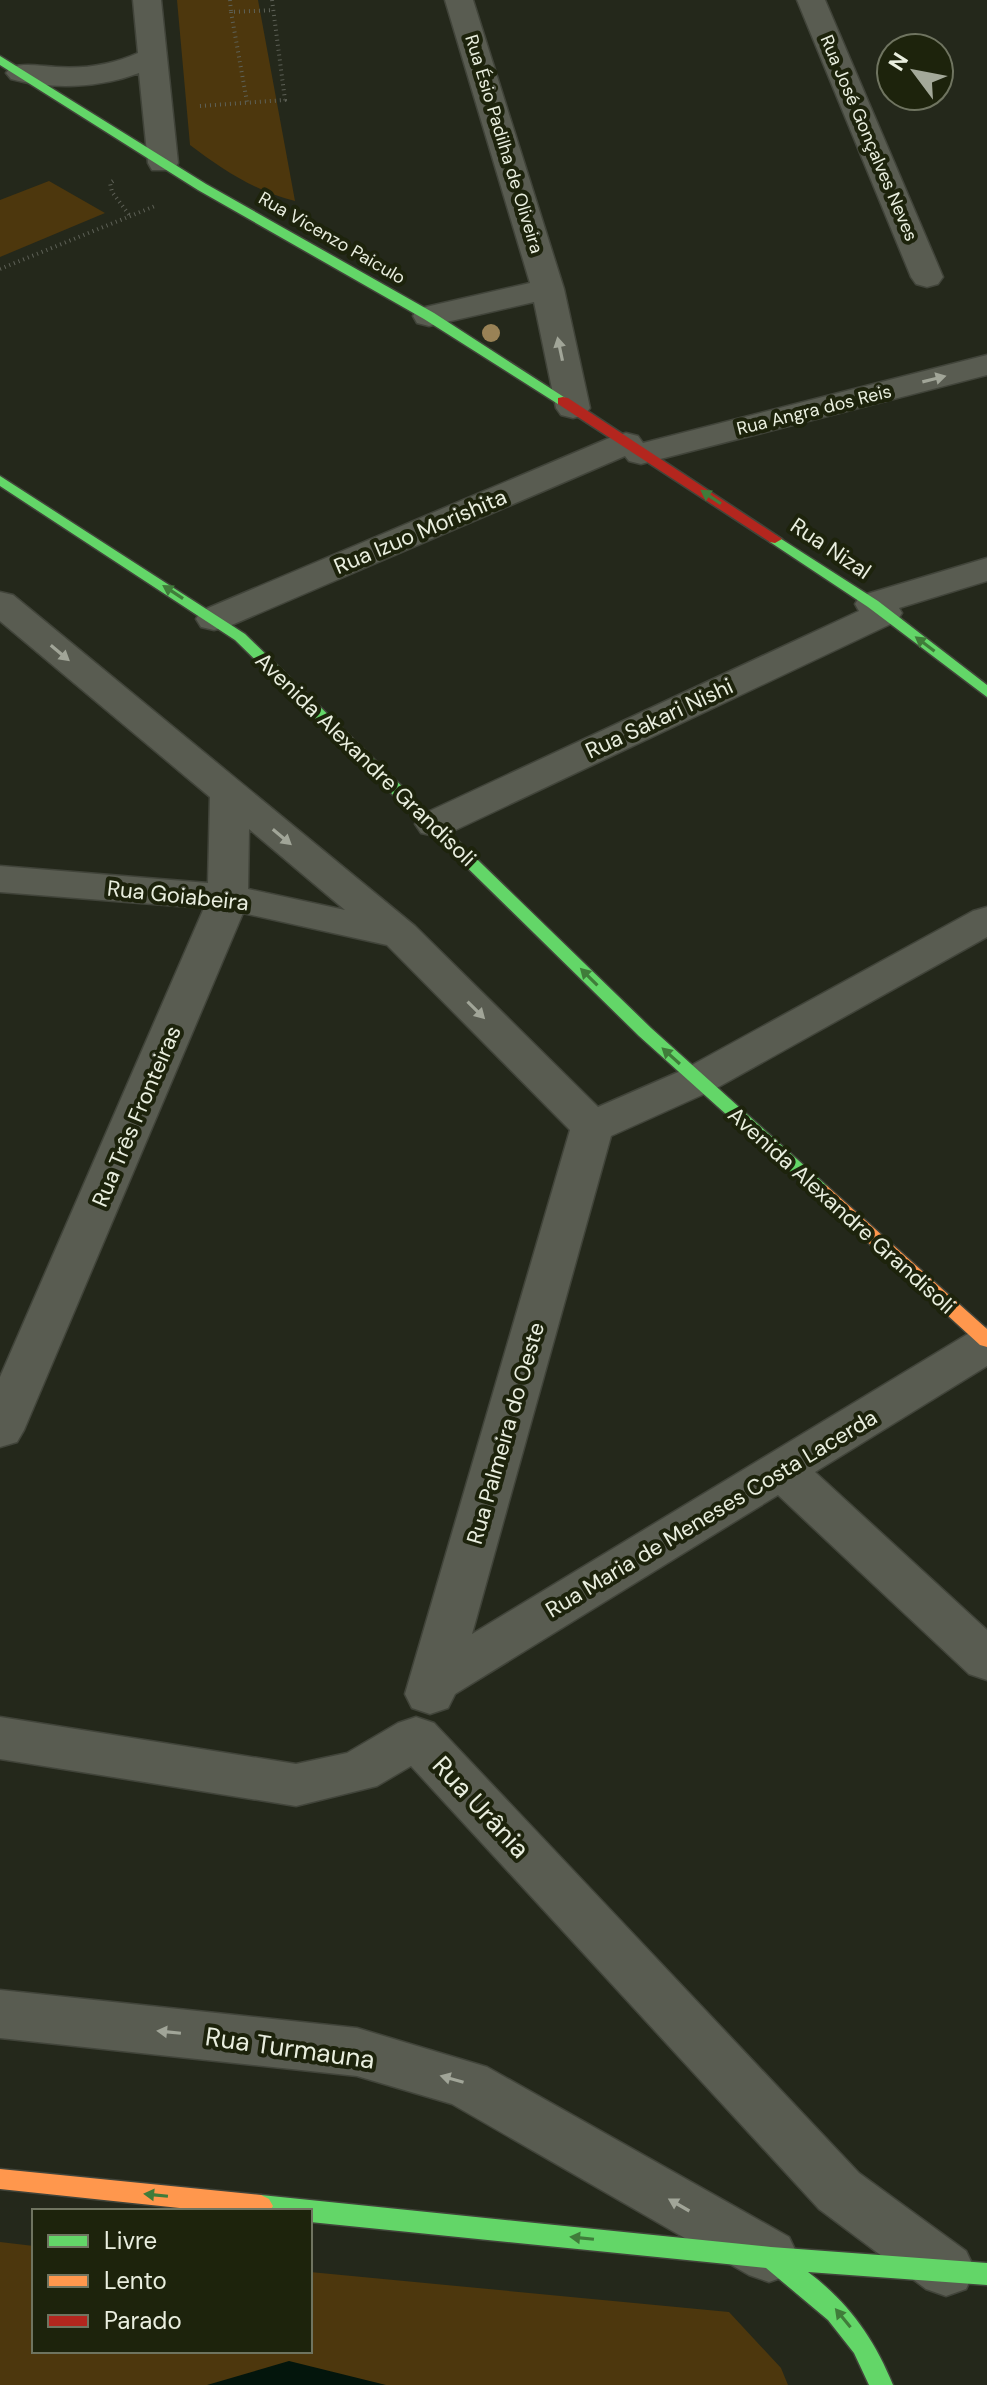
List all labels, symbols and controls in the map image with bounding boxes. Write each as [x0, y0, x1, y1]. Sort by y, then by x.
street label: Rua Ésio Padilha de Oliveira [459, 32, 549, 256]
street label: Rua José Gonçalves Neves [816, 32, 922, 244]
north arrow [875, 32, 955, 112]
street label: Rua Vicenzo Paiculo [254, 186, 410, 290]
one-way arrow [553, 336, 566, 361]
one-way arrow [921, 372, 946, 384]
street label: Rua Angra dos Reis [734, 379, 894, 441]
street label: Rua Izuo Morishita [329, 482, 511, 581]
one-way arrow [701, 489, 722, 504]
street label: Rua Nizal [785, 511, 877, 586]
one-way arrow [162, 585, 184, 600]
one-way arrow [915, 637, 935, 653]
one-way arrow [50, 644, 70, 661]
street label: Avenida Alexandre Grandisoli [249, 646, 482, 873]
street label: Rua Sakari Nishi [581, 672, 738, 765]
one-way arrow [272, 828, 292, 845]
street label: Rua Goiabeira [106, 874, 250, 917]
one-way arrow [580, 968, 599, 987]
one-way arrow [466, 1000, 484, 1019]
street label: Rua Três Fronteiras [85, 1021, 188, 1211]
one-way arrow [662, 1047, 681, 1065]
street label: Avenida Alexandre Grandisoli [722, 1101, 961, 1320]
street label: Rua Palmeira do Oeste [460, 1319, 551, 1547]
street label: Rua Maria de Meneses Costa Lacerda [540, 1403, 882, 1624]
street label: Rua Urânia [425, 1749, 537, 1865]
street label: Rua Turmauna [203, 2019, 377, 2077]
one-way arrow [156, 2025, 181, 2038]
one-way arrow [439, 2073, 464, 2085]
one-way arrow [143, 2188, 168, 2201]
one-way arrow [668, 2198, 690, 2212]
legend [32, 2209, 312, 2353]
text: Livre [104, 2225, 157, 2256]
one-way arrow [569, 2232, 594, 2245]
text: Lento [104, 2265, 167, 2296]
text: Parado [104, 2305, 182, 2336]
one-way arrow [835, 2308, 852, 2328]

